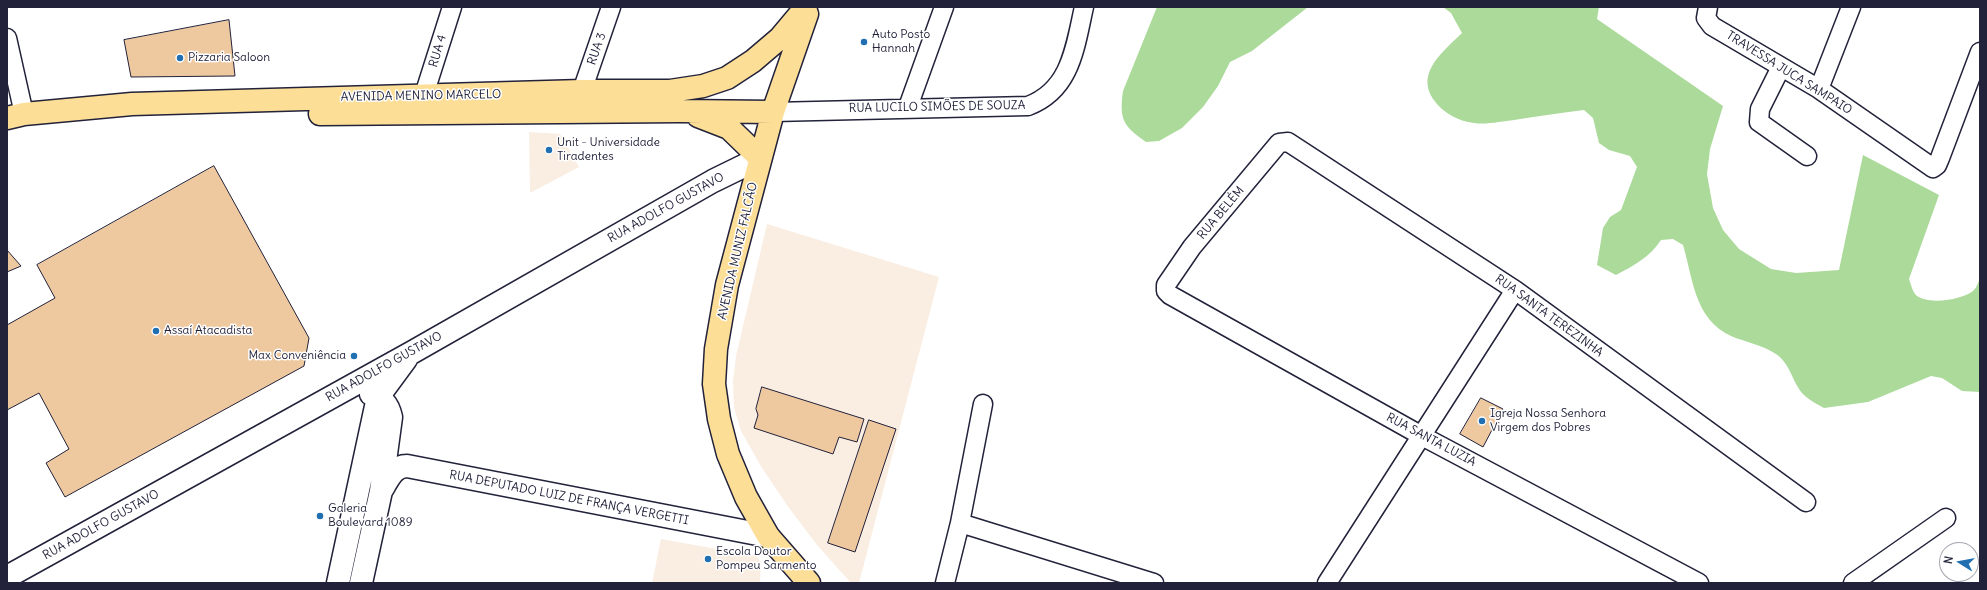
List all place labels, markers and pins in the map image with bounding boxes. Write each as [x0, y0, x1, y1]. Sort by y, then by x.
place label: Auto Posto Hannah [872, 28, 930, 56]
marker: Auto Posto Hannah [859, 37, 869, 47]
place label: Pizzaria Saloon [188, 51, 270, 65]
marker: Pizzaria Saloon [175, 53, 185, 63]
place label: Unit - Universidade Tiradentes [557, 136, 660, 164]
marker: Unit - Universidade Tiradentes [544, 145, 554, 155]
place label: Assaí Atacadista [164, 324, 252, 338]
marker: Assaí Atacadista [151, 326, 161, 336]
place label: Max Conveniência [248, 349, 346, 363]
marker: Max Conveniência [349, 351, 359, 361]
place label: Igreja Nossa Senhora Virgem dos Pobres [1490, 407, 1606, 435]
marker: Igreja Nossa Senhora Virgem dos Pobres [1477, 416, 1487, 426]
place label: Galeria Boulevard 1089 [328, 502, 413, 530]
marker: Galeria Boulevard 1089 [315, 511, 325, 521]
place label: Escola Doutor Pompeu Sarmento [716, 545, 816, 573]
marker: Escola Doutor Pompeu Sarmento [703, 554, 713, 564]

